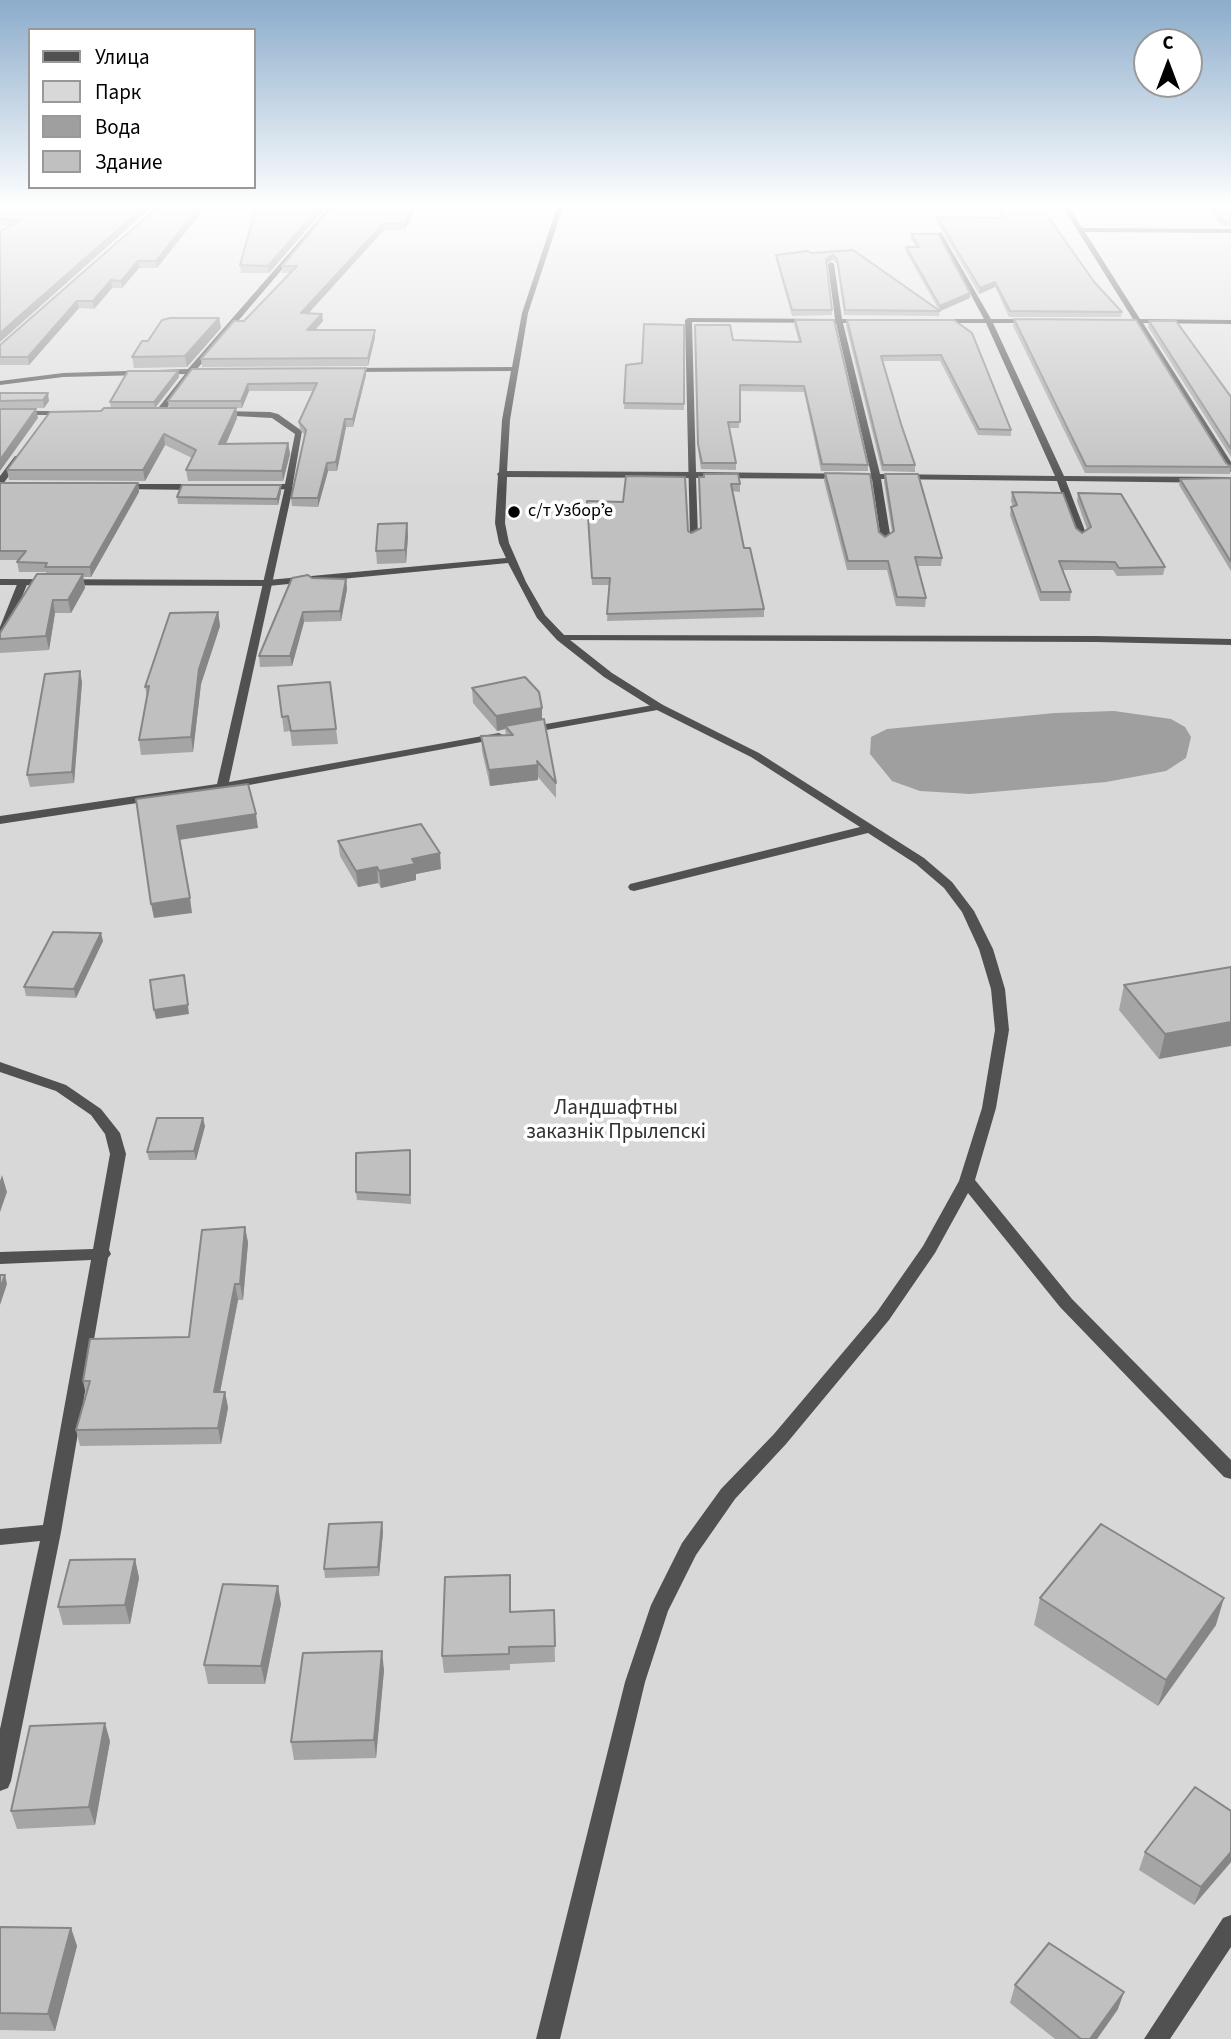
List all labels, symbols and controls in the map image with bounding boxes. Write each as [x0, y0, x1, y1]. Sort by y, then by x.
legend [28, 28, 256, 189]
north arrow [1133, 28, 1203, 98]
text: С [1162, 30, 1174, 57]
text: Улица [95, 42, 150, 72]
text: Парк [95, 77, 141, 107]
text: Вода [95, 112, 141, 142]
text: Здание [95, 147, 163, 177]
place label: с/т Узборʼе [528, 501, 613, 523]
marker: с/т Узборʼе [506, 504, 522, 520]
park label: Ландшафтны заказнік Прылепскі [526, 1096, 706, 1146]

